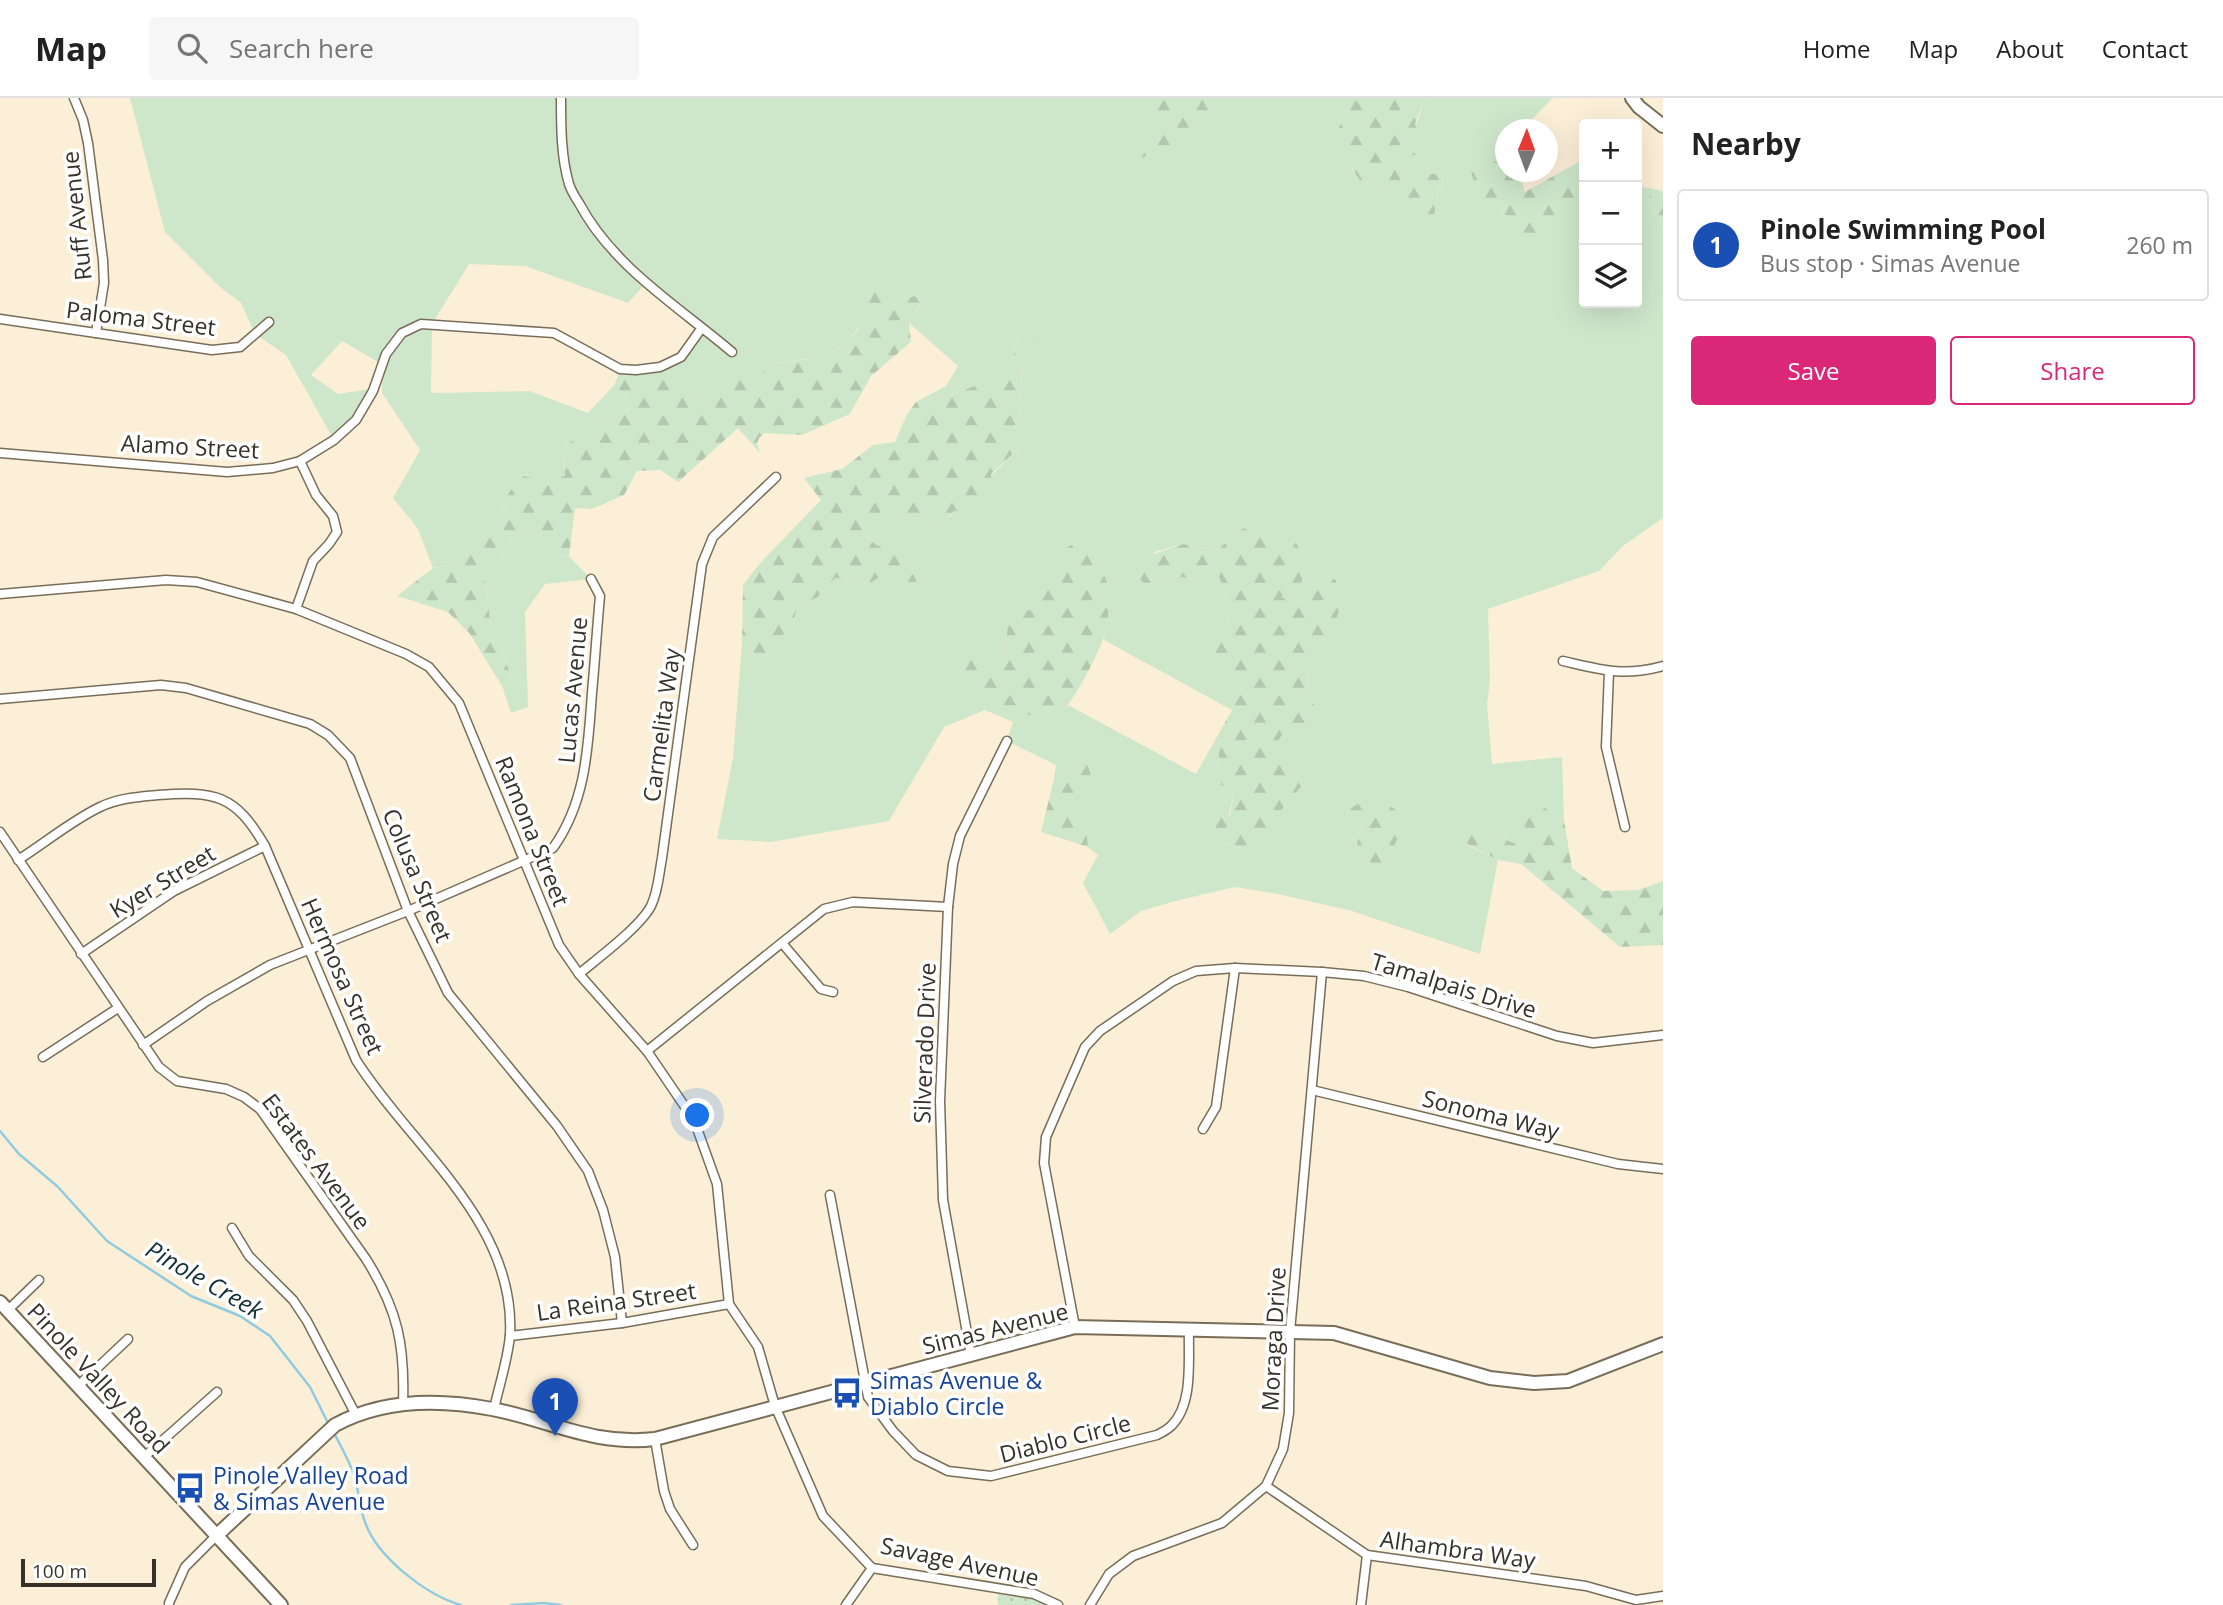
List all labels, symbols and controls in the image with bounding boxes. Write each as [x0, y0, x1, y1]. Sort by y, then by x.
search box [149, 17, 639, 80]
text: Map [35, 26, 107, 71]
icon: search [173, 29, 211, 67]
text: Search here [229, 30, 374, 66]
text: Home [1803, 32, 1871, 65]
text: Map [1909, 32, 1958, 65]
text: About [1996, 32, 2064, 65]
text: Contact [2102, 32, 2188, 65]
north arrow [1495, 119, 1558, 182]
map controls [1579, 119, 1642, 308]
button: + [1579, 119, 1642, 182]
text: Nearby [1691, 123, 1801, 164]
street label: Ruff Avenue [53, 150, 99, 282]
button: − [1579, 182, 1642, 245]
text: Pinole Swimming Pool [1760, 211, 2046, 247]
text: 1 [1709, 229, 1723, 261]
text: 260 m [2126, 229, 2193, 261]
button: layers [1579, 245, 1642, 308]
text: Bus stop · Simas Avenue [1760, 247, 2020, 279]
street label: Paloma Street [64, 293, 218, 343]
button: Save [1691, 336, 1936, 405]
button: Share [1950, 336, 2195, 405]
street label: Alamo Street [120, 426, 260, 466]
street label: Lucas Avenue [550, 615, 594, 765]
street label: Carmelita Way [634, 646, 688, 804]
street label: Ramona Street [488, 751, 578, 911]
street label: Colusa Street [375, 803, 461, 947]
street label: Kyer Street [103, 837, 221, 925]
street label: Hermosa Street [294, 893, 392, 1059]
street label: Tamalpais Drive [1367, 945, 1541, 1025]
street label: Silverado Drive [905, 962, 943, 1124]
street label: Sonoma Way [1419, 1082, 1563, 1147]
street label: Estates Avenue [255, 1086, 379, 1236]
your location [680, 1098, 714, 1132]
water label: Pinole Creek [140, 1232, 271, 1327]
street label: Moraga Drive [1253, 1266, 1293, 1412]
street label: La Reina Street [534, 1274, 698, 1328]
street label: Simas Avenue [919, 1294, 1071, 1362]
street label: Pinole Valley Road [21, 1296, 177, 1460]
place label: Simas Avenue & Diablo Circle [870, 1364, 1042, 1422]
bus stop icon: Simas Avenue & Diablo Circle [830, 1376, 864, 1410]
pin: 1 [532, 1378, 578, 1436]
street label: Diablo Circle [996, 1406, 1134, 1470]
place label: Pinole Valley Road & Simas Avenue [213, 1459, 409, 1517]
bus stop icon: Pinole Valley Road & Simas Avenue [173, 1471, 207, 1505]
street label: Alhambra Way [1378, 1522, 1538, 1576]
street label: Savage Avenue [878, 1529, 1042, 1593]
scale bar [21, 1556, 156, 1588]
text: 100 m [32, 1558, 87, 1584]

